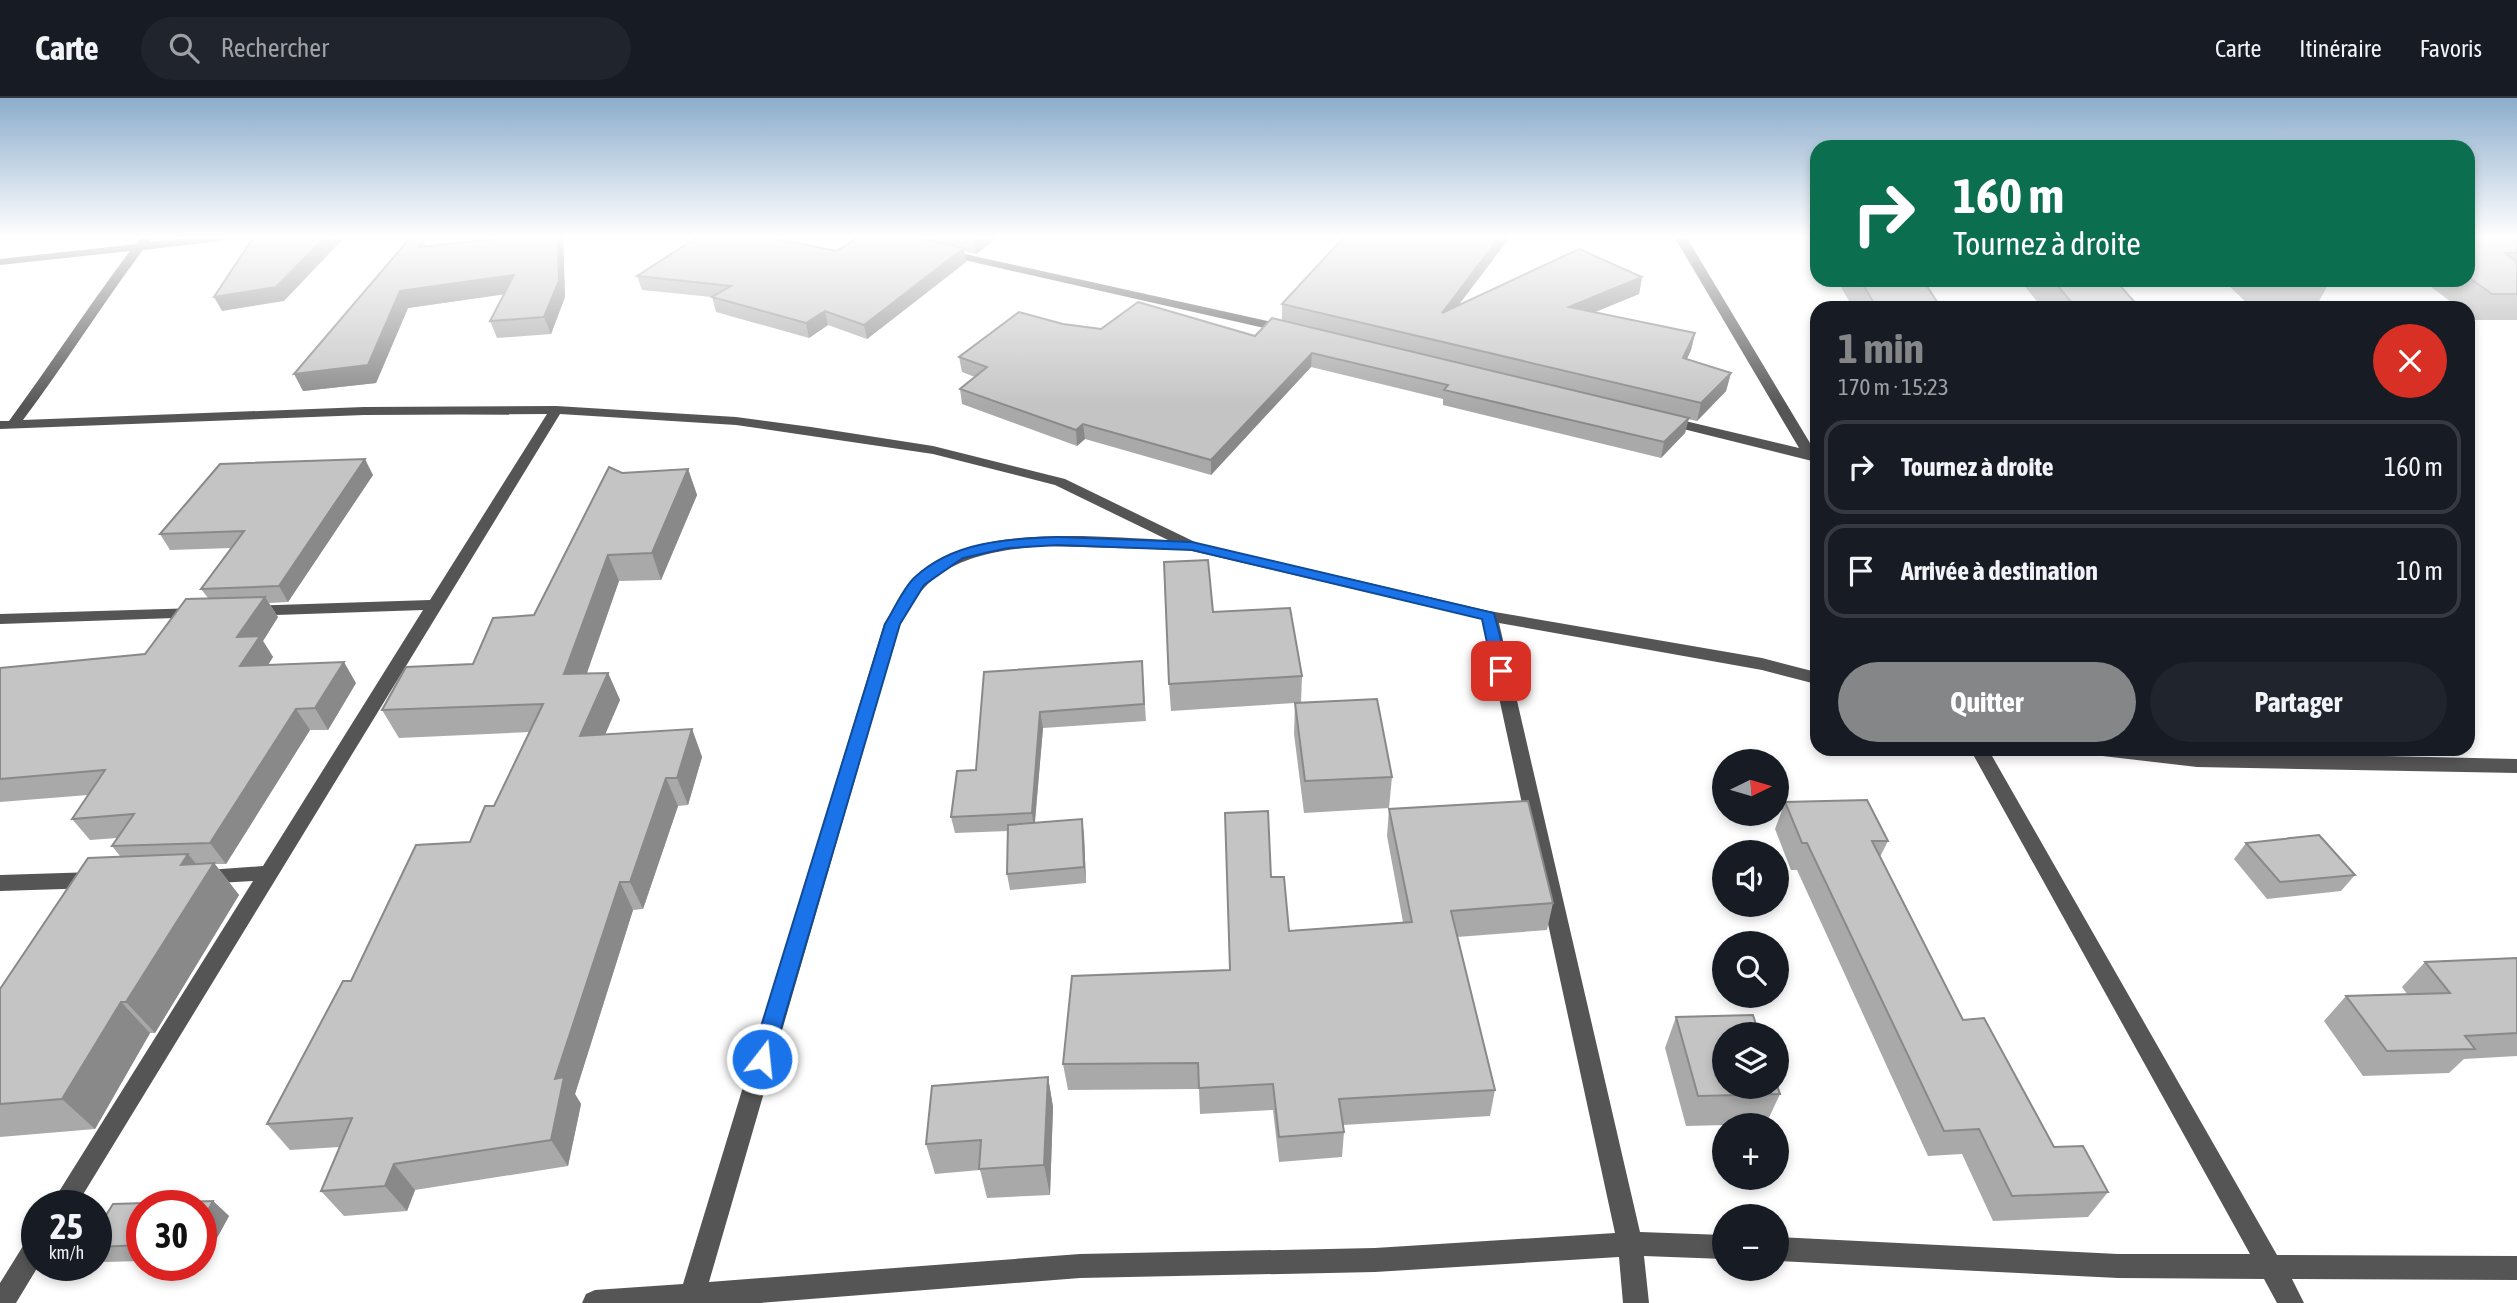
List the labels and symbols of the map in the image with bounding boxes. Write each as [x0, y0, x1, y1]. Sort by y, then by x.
pin [1471, 641, 1531, 701]
north arrow [1712, 749, 1788, 826]
position arrow [725, 1022, 799, 1096]
speed limit sign: 30 [126, 1190, 217, 1281]

